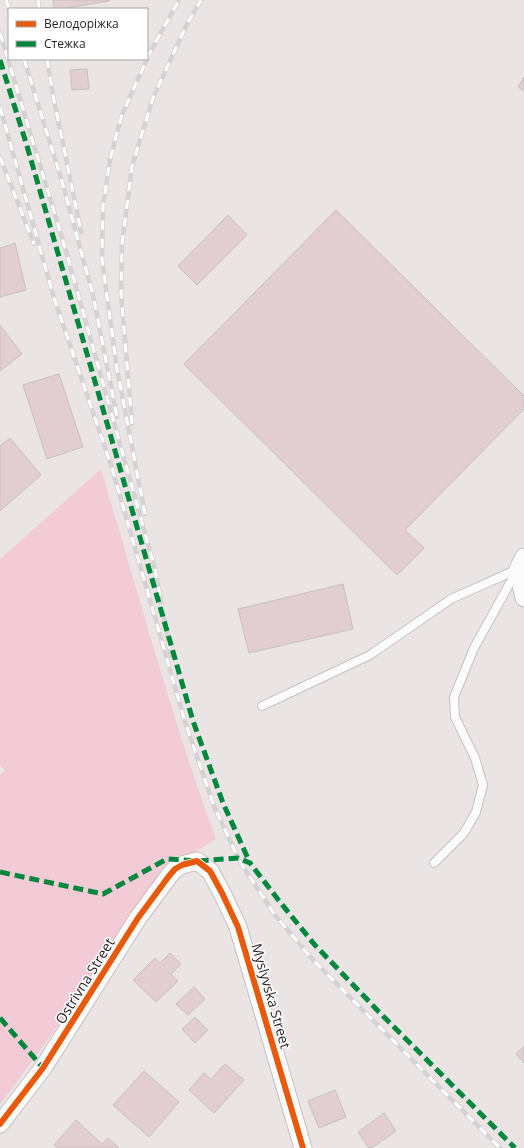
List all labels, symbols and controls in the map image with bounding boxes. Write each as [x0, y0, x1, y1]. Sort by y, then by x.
legend [8, 8, 148, 60]
text: Велодоріжка [44, 15, 119, 32]
text: Стежка [44, 35, 86, 52]
street label: Ostrivna Street [51, 934, 119, 1027]
street label: Myslyvska Street [247, 941, 296, 1051]

